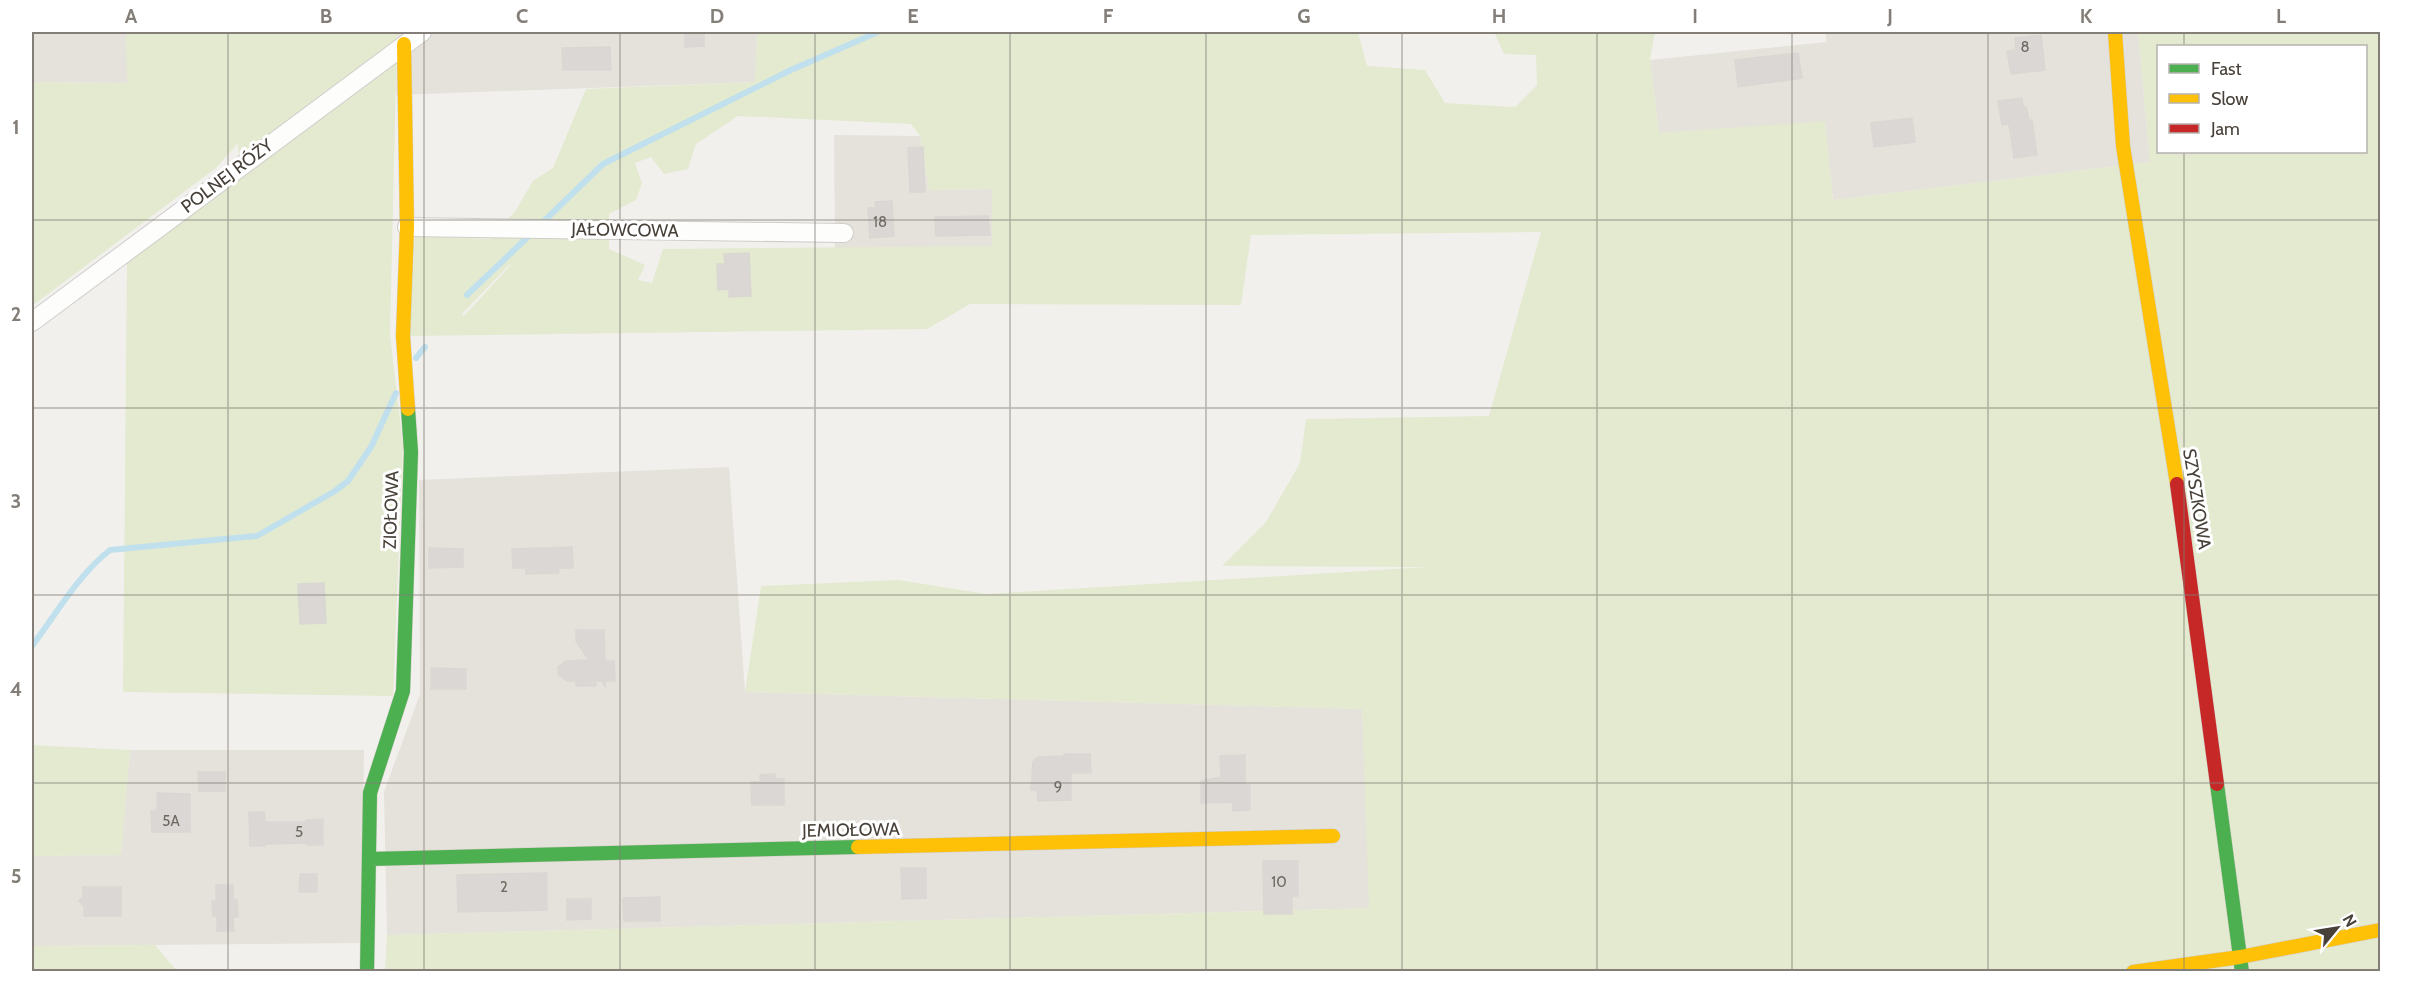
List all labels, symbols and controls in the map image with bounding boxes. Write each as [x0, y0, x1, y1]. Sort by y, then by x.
text: A [125, 4, 138, 28]
text: B [320, 4, 332, 28]
text: C [516, 4, 528, 28]
text: D [710, 4, 724, 28]
text: E [907, 4, 919, 28]
text: F [1103, 4, 1114, 28]
text: G [1297, 4, 1311, 28]
text: H [1492, 4, 1506, 28]
text: I [1692, 4, 1698, 28]
text: J [1886, 4, 1893, 28]
text: K [2080, 4, 2093, 28]
text: L [2276, 4, 2286, 28]
house number: 8 [2020, 38, 2030, 56]
legend [2157, 45, 2367, 153]
text: Fast [2211, 58, 2242, 80]
text: Slow [2211, 88, 2248, 110]
text: 1 [12, 115, 20, 139]
text: Jam [2210, 118, 2240, 140]
street label: POLNEJ RÓŻY [177, 134, 278, 218]
house number: 18 [873, 213, 887, 231]
street label: JAŁOWCOWA [570, 218, 679, 242]
text: 2 [11, 302, 21, 326]
street label: SZYSZKOWA [2178, 447, 2216, 551]
street label: ZIOŁOWA [379, 470, 403, 550]
text: 3 [11, 489, 21, 513]
text: 4 [10, 677, 22, 701]
house number: 9 [1054, 778, 1062, 796]
house number: 5A [162, 812, 180, 830]
street label: JEMIOŁOWA [801, 818, 900, 842]
house number: 5 [295, 823, 303, 841]
text: 5 [11, 864, 21, 888]
house number: 10 [1271, 873, 1287, 891]
house number: 2 [500, 878, 508, 896]
north arrow [2307, 898, 2367, 958]
text: N [2339, 911, 2361, 930]

